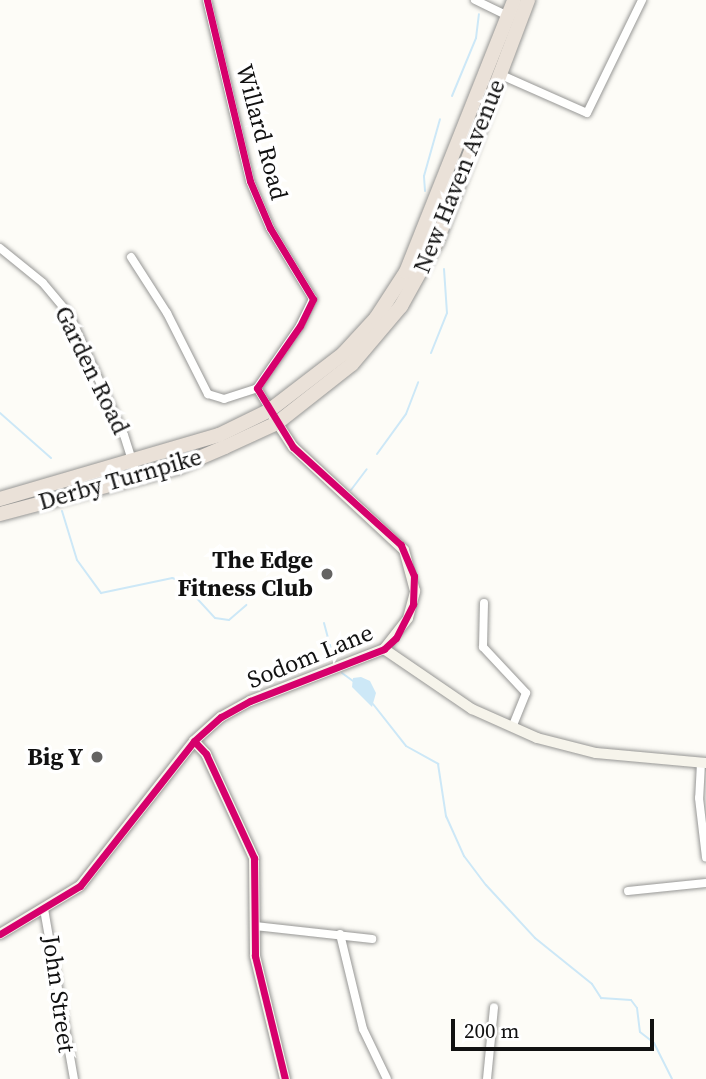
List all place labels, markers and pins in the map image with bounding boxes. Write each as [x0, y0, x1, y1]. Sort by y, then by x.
place label: The Edge Fitness Club [177, 546, 313, 602]
marker: The Edge Fitness Club [319, 566, 335, 582]
place label: Big Y [27, 743, 83, 771]
marker: Big Y [89, 749, 105, 765]

